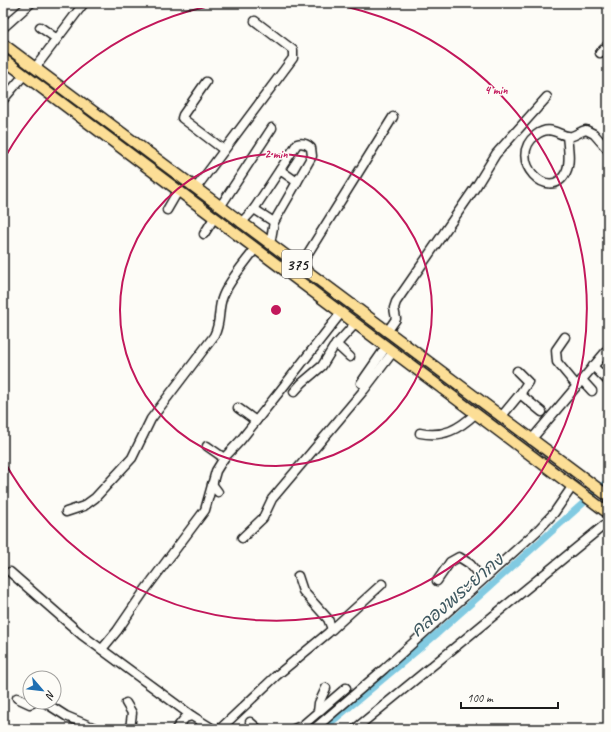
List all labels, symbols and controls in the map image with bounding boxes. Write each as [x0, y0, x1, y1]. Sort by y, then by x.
text: 4 min [485, 82, 508, 98]
text: 2 min [265, 146, 288, 162]
road number: 375 [282, 250, 312, 278]
centre of rings [269, 303, 283, 317]
water label: คลองพระยากง [406, 547, 510, 641]
north arrow [22, 670, 62, 710]
scale bar [461, 684, 558, 710]
text: N [42, 688, 59, 703]
text: 100 m [467, 690, 494, 706]

